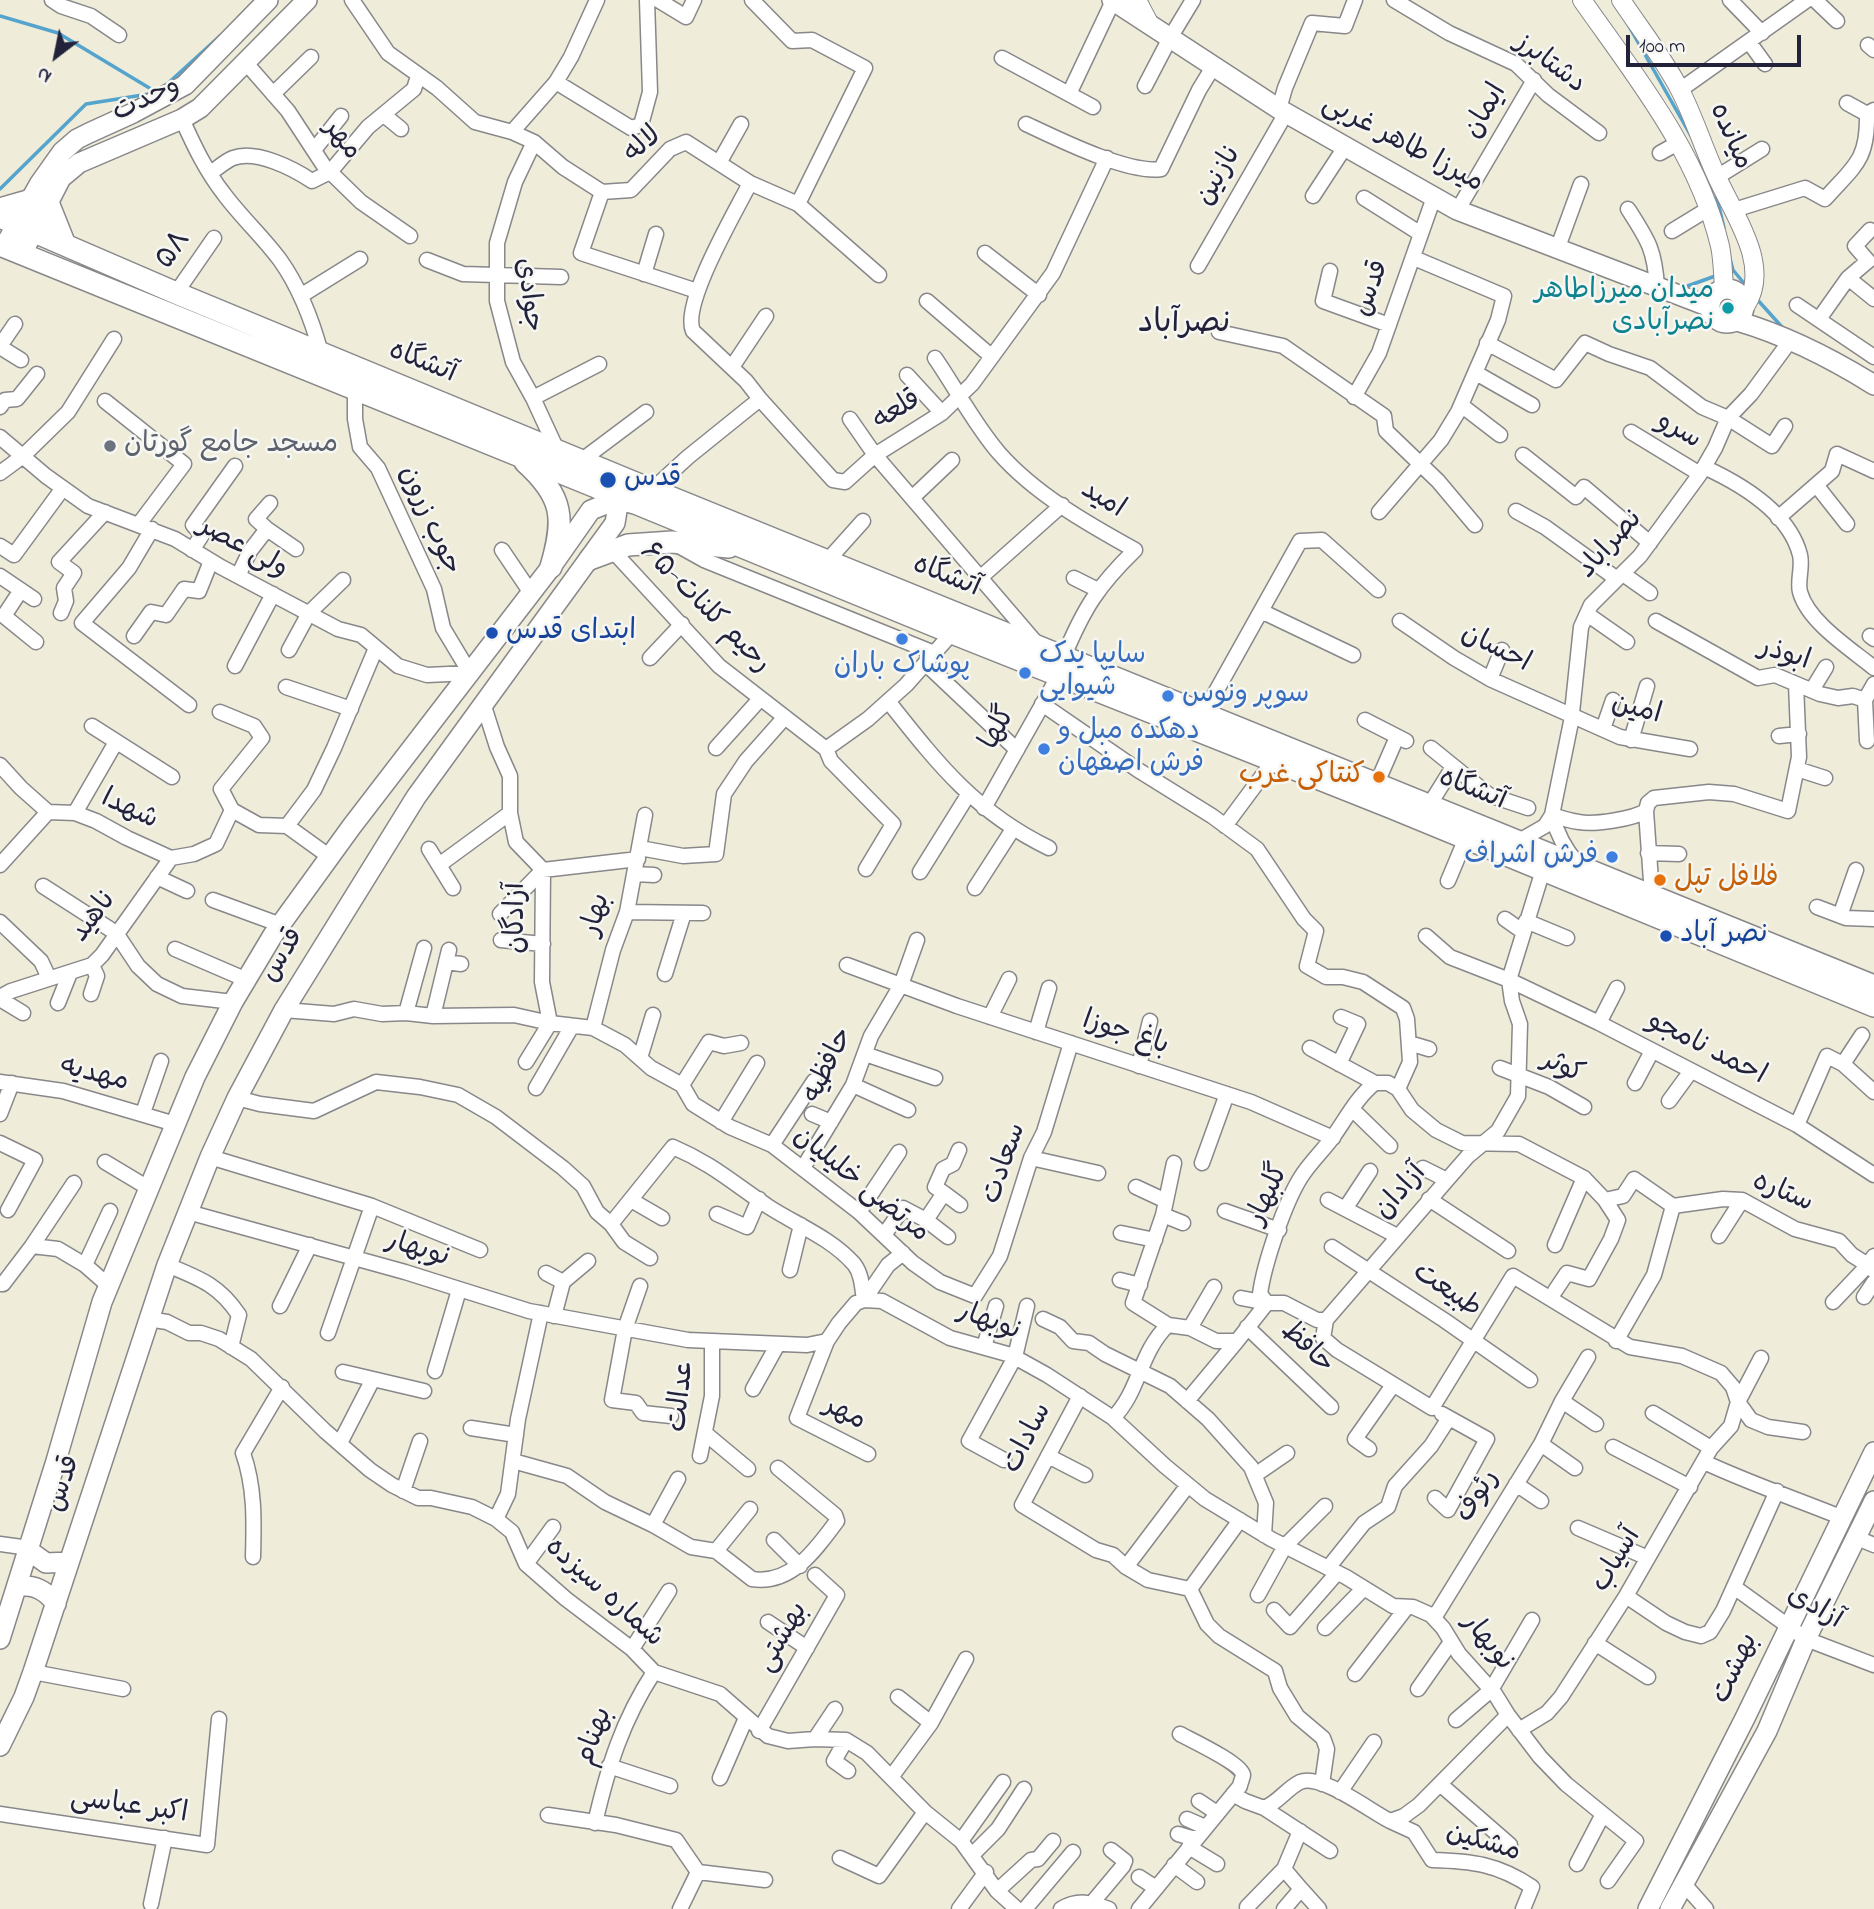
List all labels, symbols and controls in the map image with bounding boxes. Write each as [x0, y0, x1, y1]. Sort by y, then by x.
north arrow [21, 21, 91, 91]
scale bar [1629, 21, 1804, 65]
street label: دشتابرز [1507, 27, 1591, 103]
text: 100 m [1639, 32, 1685, 62]
text: N [32, 59, 57, 89]
street label: وحدت [108, 71, 186, 131]
street label: ایمان [1458, 78, 1516, 146]
street label: میرزا طاهر غربی [1315, 88, 1489, 202]
street label: میانده [1700, 99, 1758, 175]
street label: مهر [315, 114, 367, 168]
street label: لاله [618, 120, 670, 172]
street label: نازنین [1190, 141, 1250, 213]
street label: ۵۸ [150, 225, 200, 277]
street label: جوادی [506, 256, 548, 334]
street label: قدس [1347, 256, 1399, 322]
place label: میدان میرزاطاهر نصرآبادی [1534, 275, 1714, 341]
marker: میدان میرزاطاهر نصرآبادی [1720, 300, 1736, 316]
district label: نصرآباد [1138, 307, 1230, 345]
street label: آتشگاه [383, 335, 461, 393]
street label: قلعه [868, 384, 928, 440]
street label: سرو [1649, 406, 1707, 458]
place label: مسجد جامع گورتان [124, 429, 338, 463]
marker: مسجد جامع گورتان [102, 438, 118, 454]
street label: جوب زرون [389, 461, 467, 581]
place label: قدس [624, 463, 681, 497]
marker: قدس [598, 470, 618, 490]
street label: امید [1074, 475, 1130, 527]
street label: نصراباد [1572, 503, 1652, 587]
street label: ولی عصر [191, 510, 293, 588]
street label: ۶۵-رحیم کلنات [631, 536, 777, 682]
street label: آتشگاه [907, 549, 985, 607]
place label: ابتدای قدس [506, 616, 636, 650]
street label: احسان [1455, 618, 1535, 682]
marker: ابتدای قدس [484, 625, 500, 641]
marker: پوشاک باران [894, 631, 910, 647]
street label: ابوذر [1754, 632, 1814, 680]
place label: سایپا یدک شیوایی [1039, 640, 1146, 706]
place label: پوشاک باران [834, 650, 970, 684]
marker: سایپا یدک شیوایی [1017, 665, 1033, 681]
place label: سوپر ونوس [1182, 679, 1309, 713]
marker: سوپر ونوس [1160, 688, 1176, 704]
street label: امین [1607, 688, 1665, 734]
street label: گلها [974, 701, 1026, 757]
place label: دهکده مبل و فرش اصفهان [1058, 716, 1204, 782]
marker: دهکده مبل و فرش اصفهان [1036, 741, 1052, 757]
place label: کنتاکی غرب [1239, 760, 1365, 794]
street label: آتشگاه [1433, 762, 1511, 820]
marker: کنتاکی غرب [1371, 769, 1387, 785]
street label: شهدا [95, 783, 163, 839]
place label: فرش اشراف [1464, 840, 1598, 874]
marker: فرش اشراف [1604, 849, 1620, 865]
place label: فلافل تپل [1674, 863, 1779, 897]
marker: فلافل تپل [1652, 872, 1668, 888]
street label: آزادگان [501, 882, 535, 954]
street label: ناهید [65, 886, 125, 950]
street label: بهار [576, 890, 620, 940]
place label: نصر آباد [1680, 919, 1768, 953]
street label: قدس [255, 923, 313, 989]
marker: نصر آباد [1658, 928, 1674, 944]
street label: باغ جوزا [1078, 1005, 1172, 1065]
street label: احمد نامجو [1641, 1006, 1771, 1094]
street label: حافظیه [797, 1023, 863, 1109]
street label: کوثر [1536, 1045, 1588, 1093]
street label: مهدیه [56, 1051, 132, 1101]
street label: سعادت [977, 1119, 1035, 1209]
street label: مرتضی خلیلیان [785, 1121, 935, 1251]
street label: آزادان [1369, 1158, 1435, 1228]
street label: گلبهار [1241, 1159, 1299, 1231]
street label: ستاره [1747, 1166, 1817, 1222]
street label: نوبهار [381, 1225, 453, 1277]
street label: طبیعت [1405, 1257, 1487, 1327]
street label: نوبهار [952, 1296, 1024, 1350]
street label: حافظ [1272, 1316, 1340, 1382]
street label: عدالت [663, 1358, 703, 1434]
street label: مهر [817, 1390, 871, 1440]
street label: سادات [997, 1398, 1061, 1480]
street label: قدس [40, 1452, 90, 1516]
street label: رئوف [1450, 1464, 1508, 1530]
street label: آسیاب [1586, 1523, 1650, 1599]
street label: شماره سیزده [537, 1532, 669, 1656]
street label: آزادی [1780, 1580, 1848, 1638]
street label: بهشتی [751, 1597, 817, 1679]
street label: نوبهار [1452, 1607, 1520, 1679]
street label: بهشت [1706, 1628, 1768, 1710]
street label: بهنام [570, 1703, 622, 1771]
street label: اکبر عباسی [68, 1783, 190, 1833]
street label: مشکین [1442, 1817, 1524, 1871]

